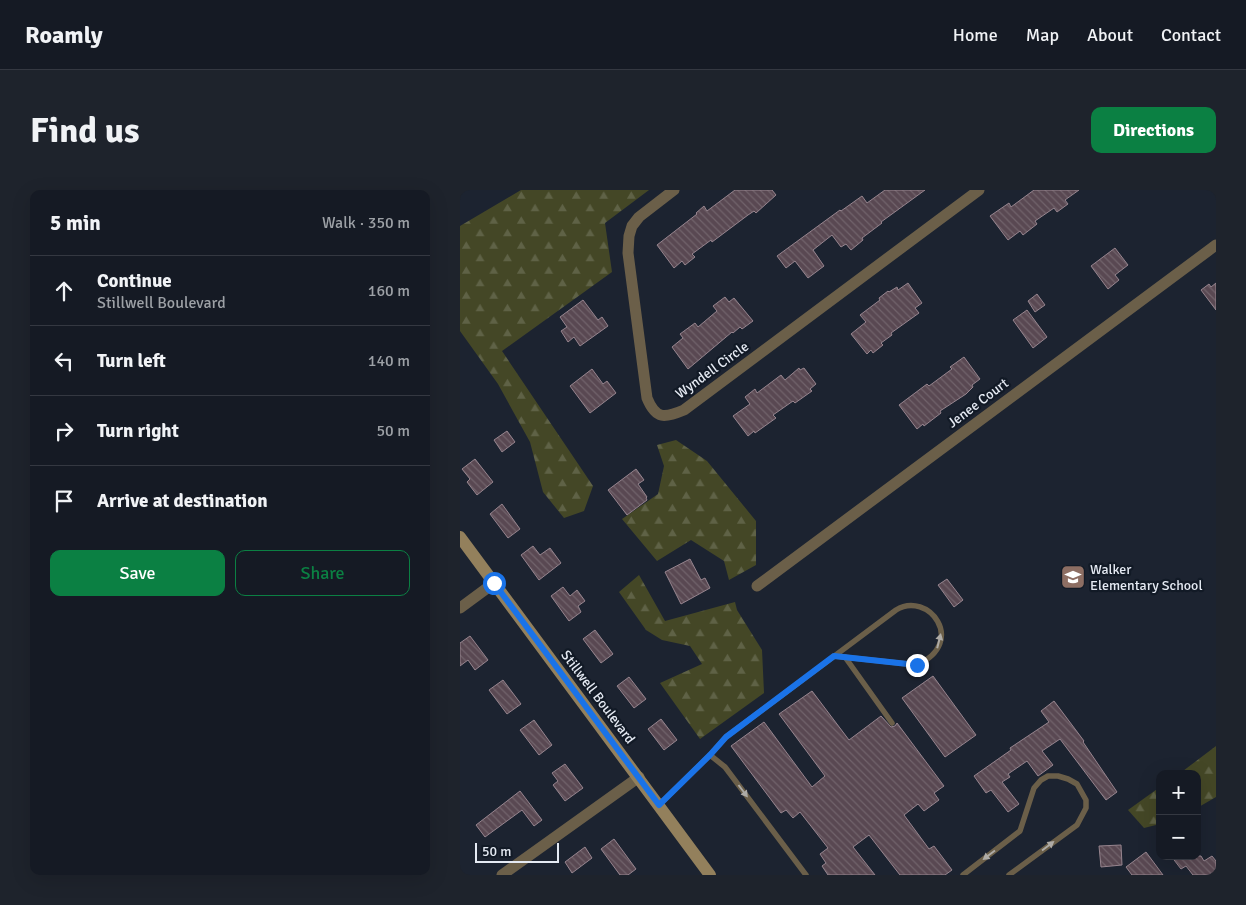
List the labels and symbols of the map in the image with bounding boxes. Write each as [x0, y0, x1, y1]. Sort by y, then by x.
street label: Wyndell Circle [672, 338, 752, 402]
street label: Jenee Court [944, 375, 1012, 431]
place label: Walker Elementary School [1090, 561, 1203, 594]
school or university icon: Walker Elementary School [1060, 564, 1086, 590]
route start [483, 572, 506, 595]
one-way arrow [935, 633, 943, 649]
street label: Stillwell Boulevard [557, 647, 639, 747]
route end [906, 654, 929, 677]
one-way arrow [738, 784, 748, 798]
scale bar [475, 840, 559, 863]
one-way arrow [1041, 841, 1055, 851]
one-way arrow [983, 850, 996, 861]

